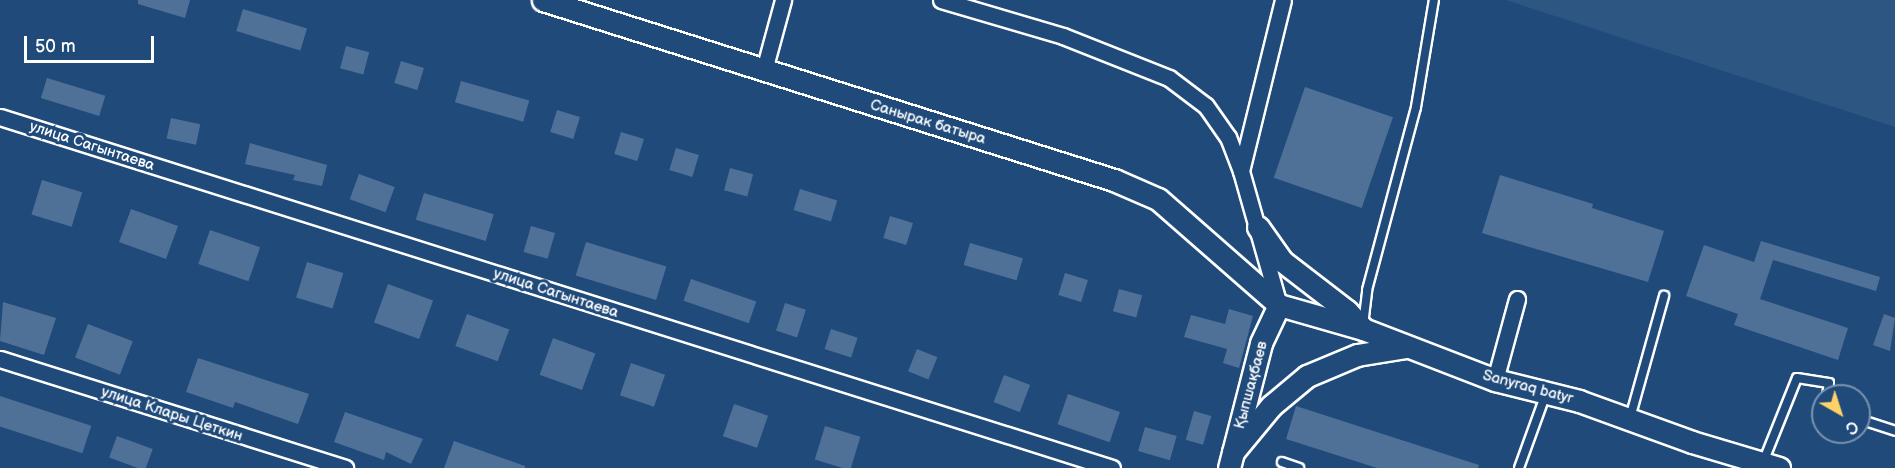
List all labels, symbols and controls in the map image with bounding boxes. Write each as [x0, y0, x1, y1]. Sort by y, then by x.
scale bar [27, 24, 158, 62]
text: 50 m [35, 36, 76, 57]
street label: Санырак батыра [868, 96, 988, 148]
street label: улица Сагынтаева [27, 117, 157, 175]
street label: улица Сагынтаева [491, 264, 621, 322]
street label: Қыпшақбаев [1231, 339, 1271, 431]
street label: Sanyraq batyr [1481, 366, 1575, 408]
street label: улица Клары Цеткин [99, 383, 245, 445]
north arrow [1811, 384, 1871, 444]
text: С [1841, 416, 1862, 438]

